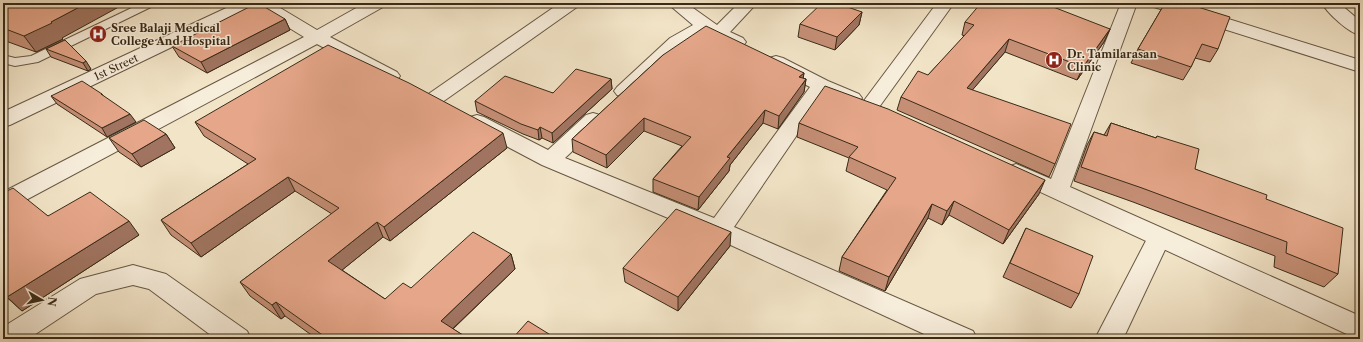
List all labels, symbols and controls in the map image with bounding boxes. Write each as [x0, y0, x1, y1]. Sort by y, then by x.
place label: Sree Balaji Medical College And Hospital [111, 21, 230, 48]
hospital icon: Sree Balaji Medical College And Hospital [88, 24, 108, 44]
place label: Dr. Tamilarasan Clinic [1067, 47, 1157, 74]
hospital icon: Dr. Tamilarasan Clinic [1044, 50, 1064, 70]
street label: 1st Street [92, 51, 141, 83]
north arrow [22, 280, 62, 320]
text: N [44, 296, 60, 308]

